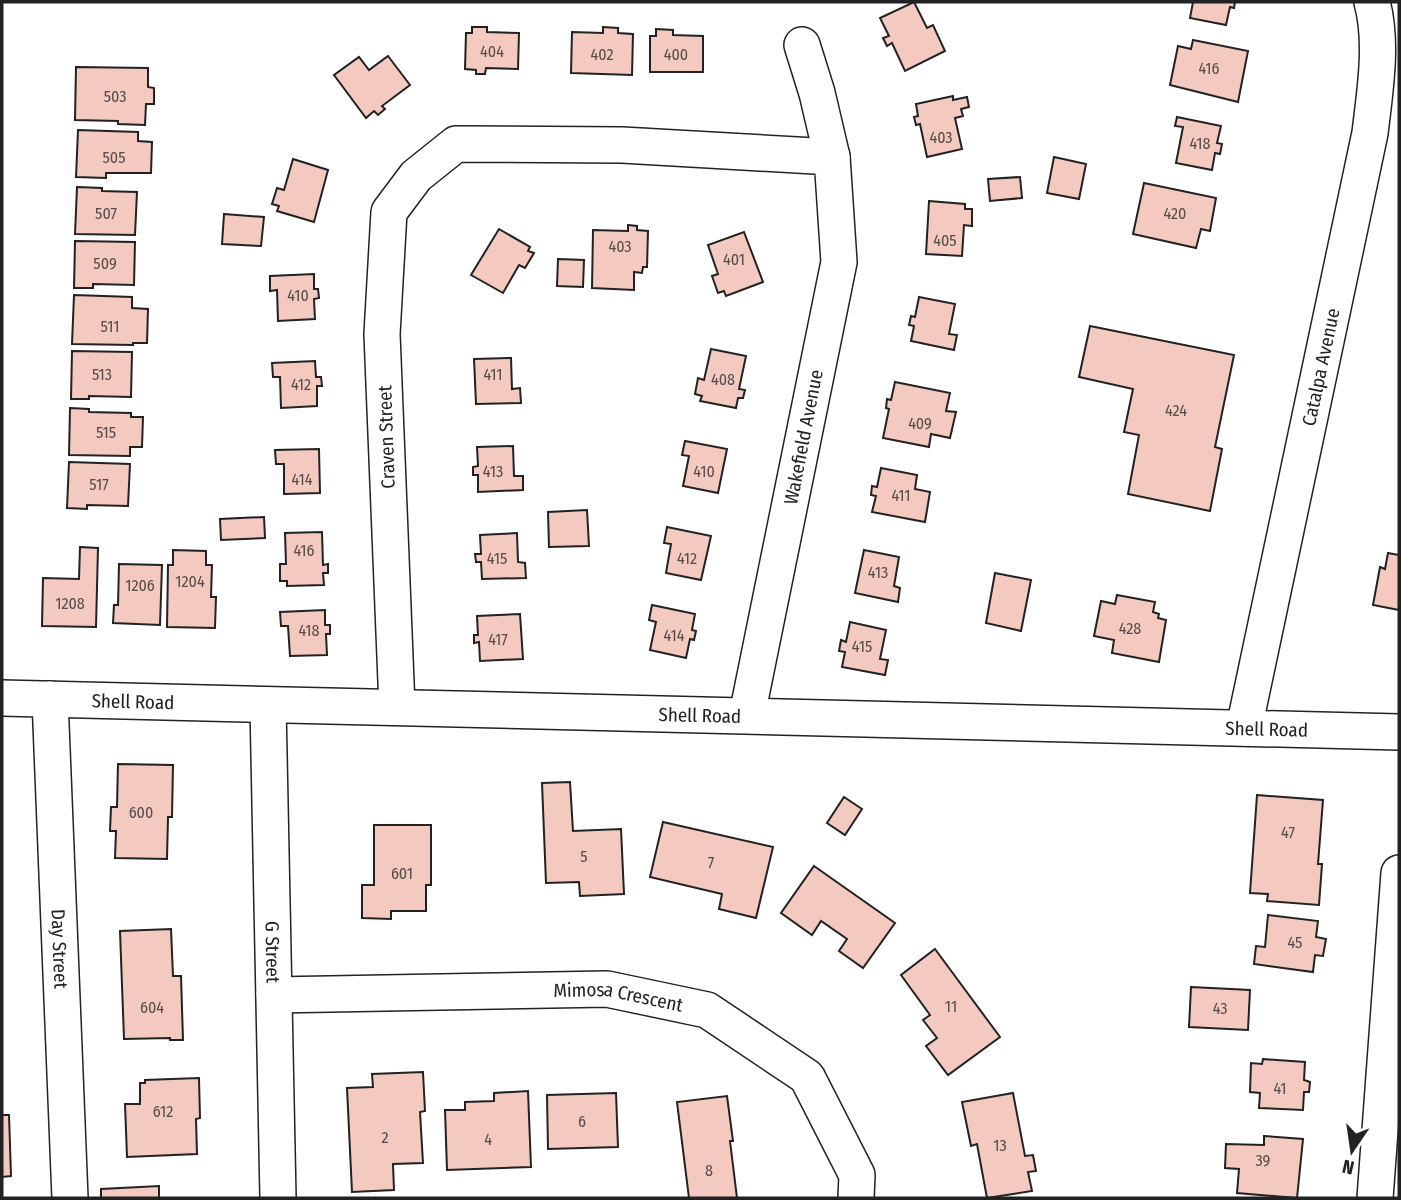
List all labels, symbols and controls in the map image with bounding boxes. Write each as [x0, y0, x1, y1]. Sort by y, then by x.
house number: 404 [480, 42, 504, 61]
house number: 402 [591, 45, 613, 64]
house number: 400 [664, 45, 688, 64]
house number: 416 [1198, 59, 1220, 78]
house number: 503 [104, 87, 126, 106]
house number: 403 [929, 128, 953, 147]
house number: 418 [1189, 134, 1211, 153]
house number: 505 [102, 148, 126, 167]
house number: 507 [95, 204, 117, 223]
house number: 420 [1164, 204, 1186, 223]
house number: 405 [933, 231, 957, 250]
house number: 403 [608, 237, 632, 256]
house number: 401 [723, 250, 745, 269]
house number: 509 [93, 254, 117, 273]
house number: 410 [287, 286, 309, 305]
street label: Catalpa Avenue [1297, 306, 1345, 428]
house number: 511 [101, 317, 119, 336]
house number: 513 [92, 365, 112, 384]
house number: 411 [483, 365, 503, 384]
street label: Wakefield Avenue [779, 368, 828, 507]
house number: 408 [711, 370, 735, 389]
house number: 412 [291, 375, 311, 394]
street label: Craven Street [373, 384, 400, 489]
house number: 424 [1165, 401, 1187, 420]
house number: 409 [908, 414, 932, 433]
house number: 515 [96, 423, 116, 442]
house number: 413 [483, 462, 503, 481]
house number: 410 [693, 462, 715, 481]
house number: 414 [292, 470, 313, 489]
house number: 517 [89, 475, 109, 494]
house number: 411 [891, 486, 911, 505]
house number: 416 [293, 541, 315, 560]
house number: 415 [487, 549, 507, 568]
house number: 412 [677, 549, 697, 568]
house number: 413 [868, 563, 888, 582]
house number: 1204 [175, 572, 205, 591]
house number: 1206 [125, 576, 155, 595]
house number: 1208 [55, 594, 85, 613]
house number: 428 [1119, 619, 1141, 638]
house number: 418 [298, 621, 320, 640]
house number: 414 [664, 626, 685, 645]
house number: 417 [488, 630, 508, 649]
house number: 415 [852, 637, 872, 656]
street label: Shell Road [91, 689, 175, 714]
street label: Shell Road [658, 703, 741, 728]
street label: Shell Road [1225, 717, 1308, 742]
house number: 600 [129, 803, 153, 822]
house number: 47 [1281, 823, 1295, 842]
house number: 5 [580, 847, 588, 866]
house number: 7 [708, 853, 715, 872]
house number: 601 [391, 864, 413, 883]
street label: Day Street [46, 909, 73, 990]
street label: G Street [260, 921, 285, 984]
house number: 45 [1288, 933, 1302, 952]
street label: Mimosa Crescent [553, 978, 686, 1017]
house number: 11 [945, 997, 957, 1016]
house number: 604 [140, 998, 164, 1017]
house number: 43 [1213, 999, 1227, 1018]
house number: 41 [1273, 1079, 1287, 1098]
house number: 612 [153, 1102, 173, 1121]
house number: 6 [578, 1112, 586, 1131]
north arrow [1317, 1116, 1387, 1186]
house number: 2 [381, 1128, 389, 1147]
house number: 4 [484, 1130, 492, 1149]
house number: 13 [993, 1136, 1007, 1155]
house number: 39 [1256, 1151, 1271, 1170]
text: N [1340, 1155, 1356, 1180]
house number: 8 [705, 1161, 713, 1180]

